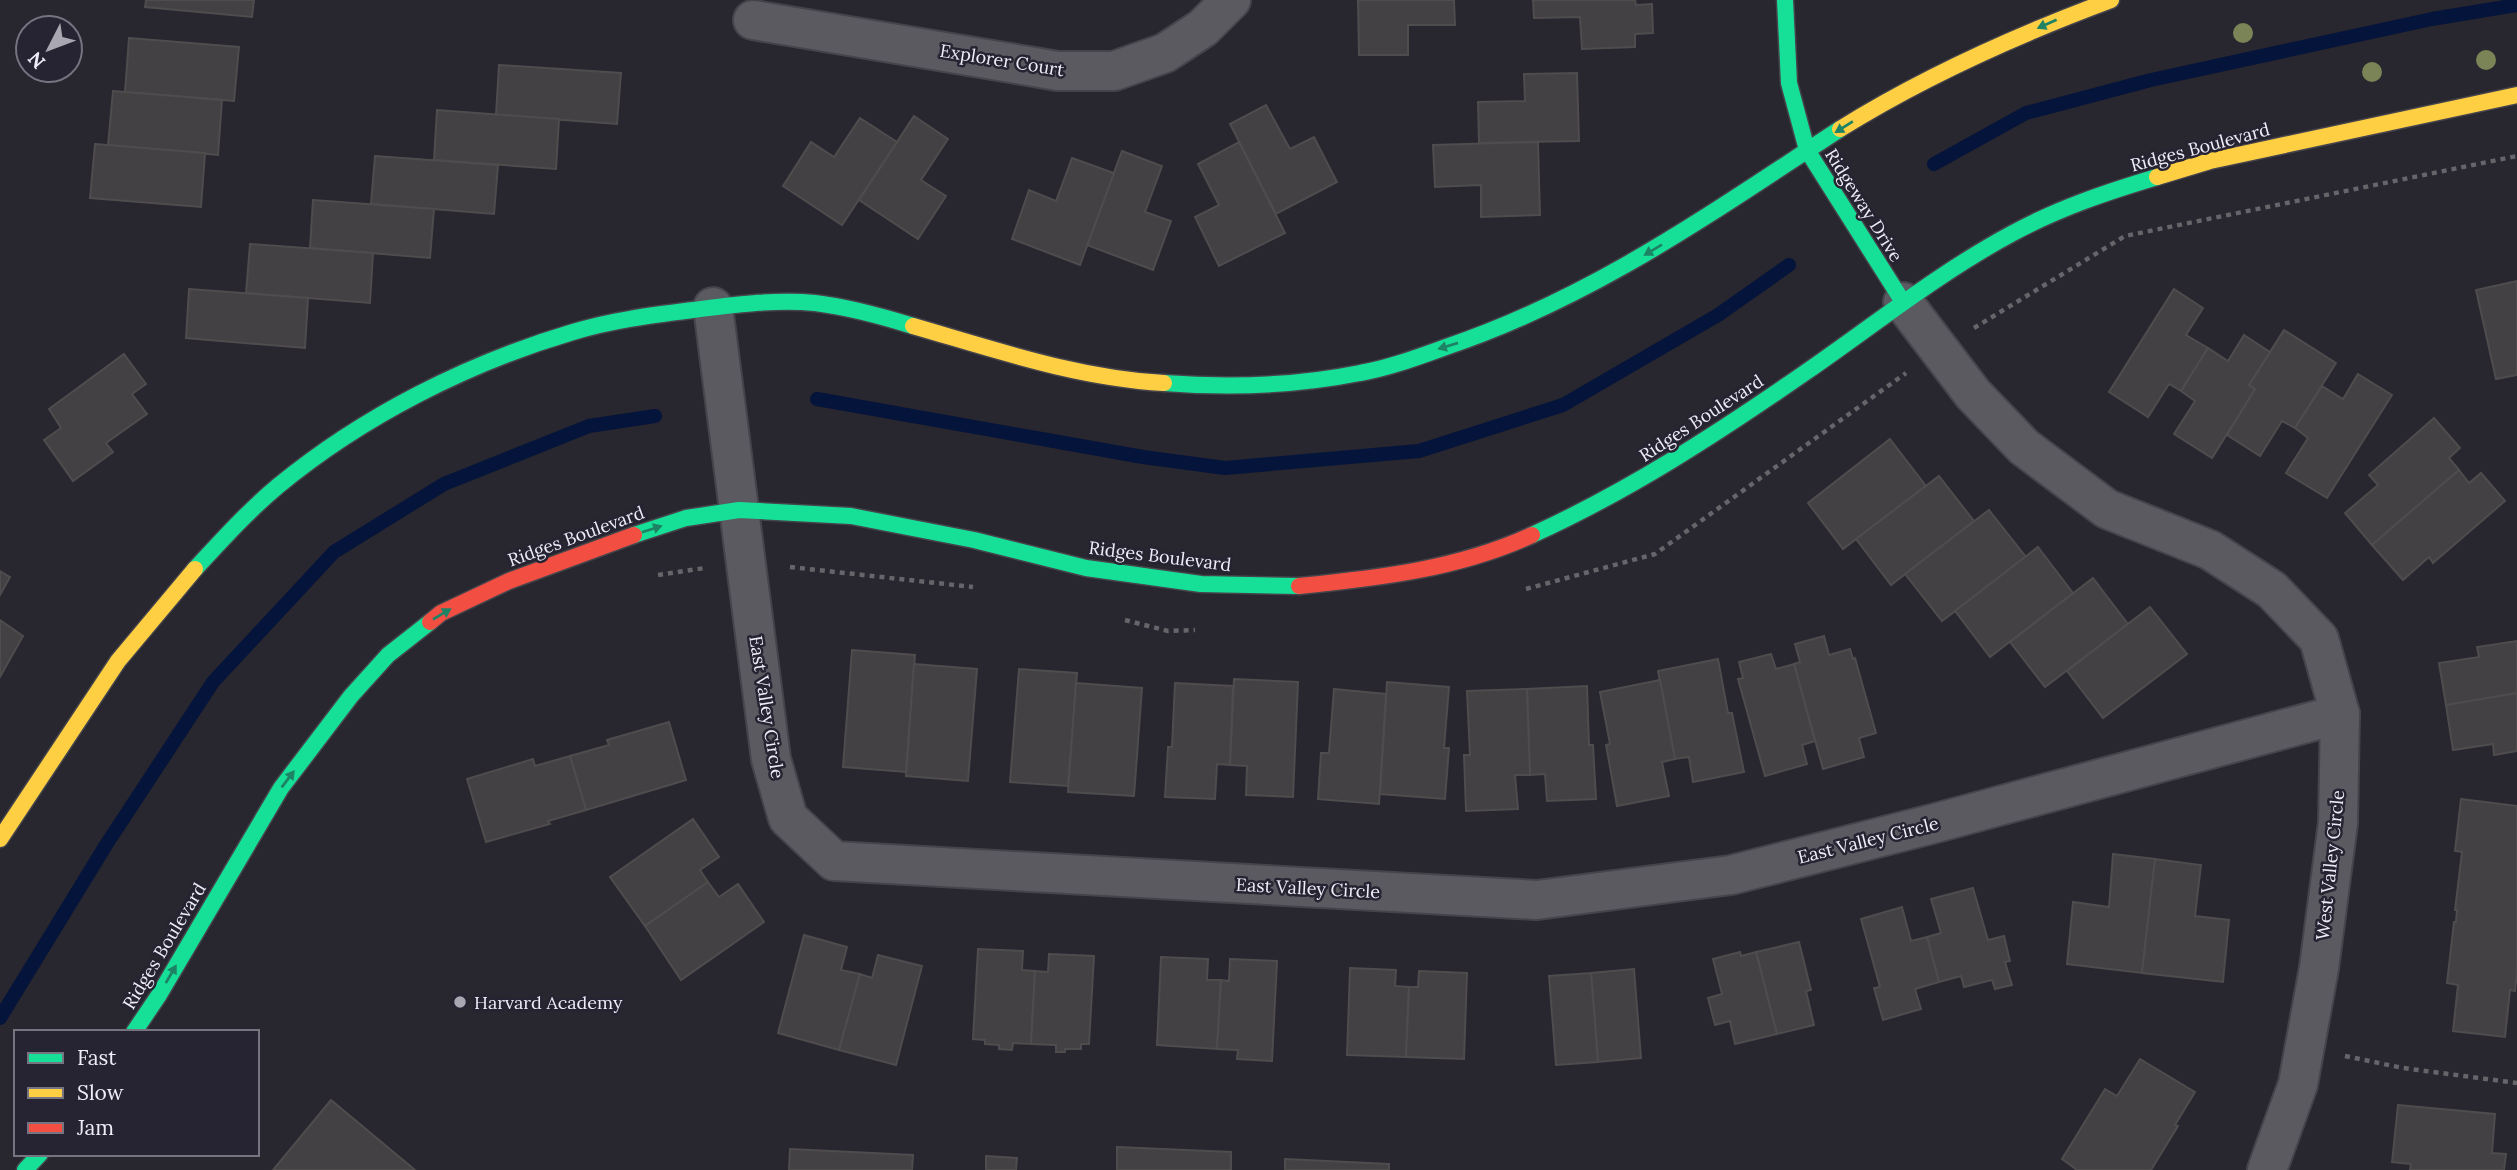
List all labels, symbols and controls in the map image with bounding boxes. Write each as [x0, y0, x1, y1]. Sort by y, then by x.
north arrow [14, 14, 84, 84]
one-way arrow [2037, 18, 2057, 30]
street label: Explorer Court [938, 39, 1066, 81]
text: N [22, 47, 50, 74]
street label: Ridges Boulevard [2128, 117, 2272, 177]
one-way arrow [1835, 121, 1854, 133]
street label: Ridgeway Drive [1820, 144, 1908, 266]
one-way arrow [1644, 244, 1663, 256]
one-way arrow [1437, 342, 1458, 352]
street label: Ridges Boulevard [1635, 369, 1768, 467]
street label: Ridges Boulevard [505, 501, 648, 571]
one-way arrow [642, 523, 663, 533]
street label: Ridges Boulevard [1087, 536, 1233, 576]
one-way arrow [432, 608, 451, 621]
street label: East Valley Circle [744, 634, 790, 780]
one-way arrow [280, 770, 294, 788]
street label: West Valley Circle [2311, 789, 2349, 941]
street label: East Valley Circle [1795, 811, 1941, 869]
street label: East Valley Circle [1235, 873, 1381, 903]
street label: Ridges Boulevard [117, 878, 211, 1013]
one-way arrow [165, 965, 177, 984]
place label: Harvard Academy [474, 991, 623, 1014]
marker: Harvard Academy [452, 994, 468, 1010]
legend [14, 1030, 259, 1156]
text: Fast [77, 1044, 117, 1071]
text: Slow [77, 1079, 124, 1106]
text: Jam [76, 1114, 114, 1141]

